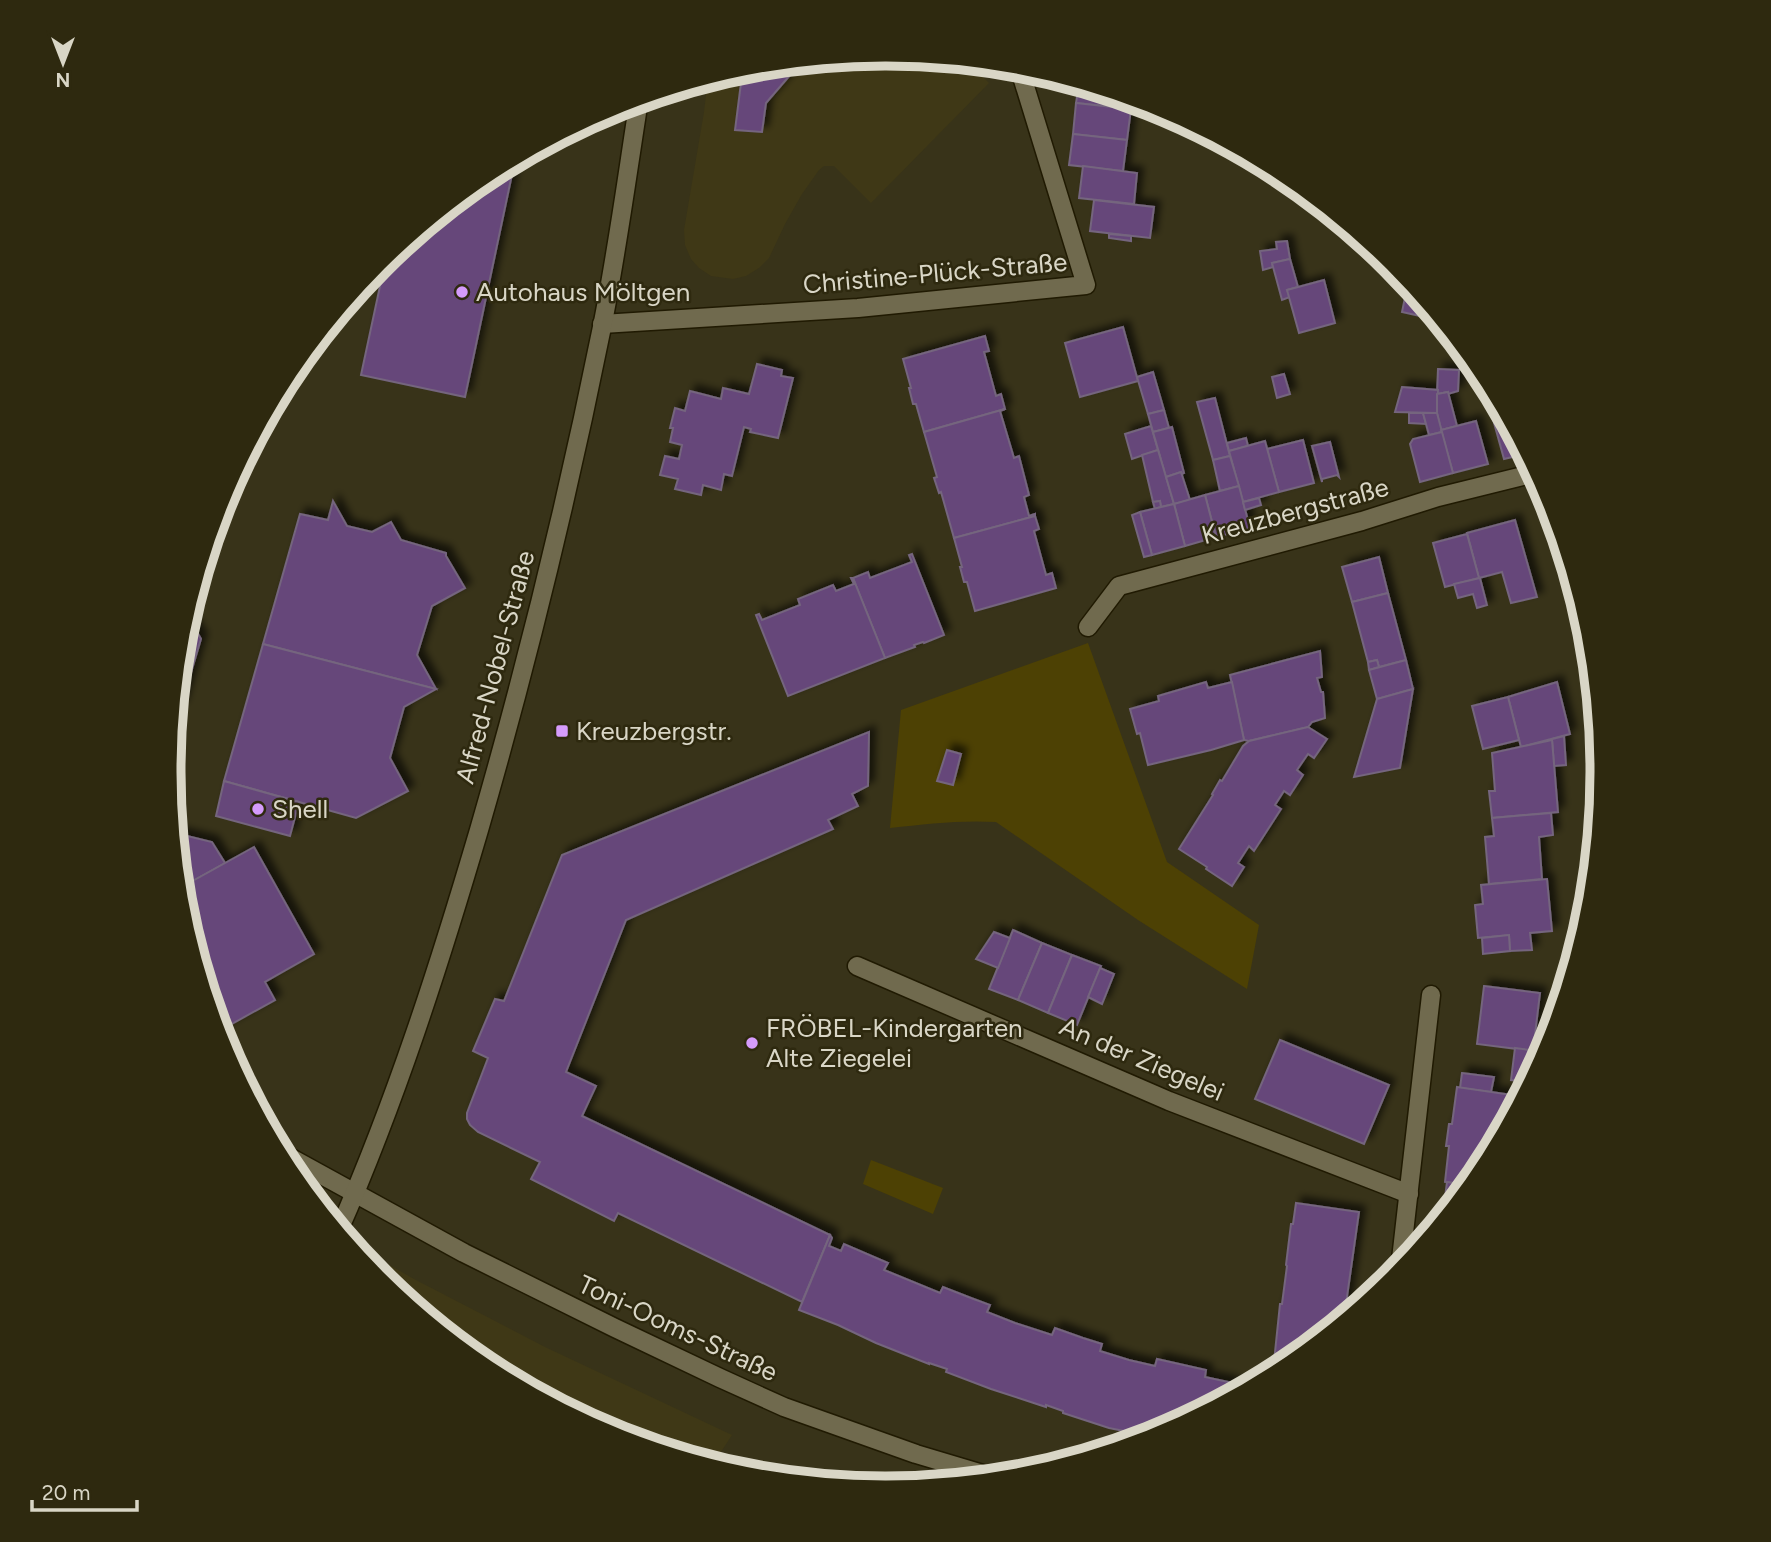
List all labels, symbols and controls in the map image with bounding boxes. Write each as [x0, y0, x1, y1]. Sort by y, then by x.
north arrow [28, 28, 98, 98]
text: N [56, 68, 70, 91]
street label: Christine-Plück-Straße [802, 246, 1068, 300]
place label: Autohaus Möltgen [476, 276, 690, 308]
marker: Autohaus Möltgen [454, 284, 470, 300]
street label: Kreuzbergstraße [1198, 471, 1392, 551]
street label: Alfred-Nobel-Straße [449, 547, 541, 787]
place label: Kreuzbergstr. [576, 715, 732, 747]
marker: Kreuzbergstr. [554, 723, 570, 739]
place label: Shell [272, 793, 328, 825]
marker: Shell [250, 801, 266, 817]
street label: An der Ziegelei [1055, 1010, 1229, 1108]
place label: FRÖBEL-Kindergarten Alte Ziegelei [766, 1012, 1023, 1074]
marker: FRÖBEL-Kindergarten Alte Ziegelei [744, 1035, 760, 1051]
street label: Toni-Ooms-Straße [573, 1268, 783, 1388]
scale bar [32, 1468, 136, 1512]
text: 20 m [42, 1480, 90, 1505]

